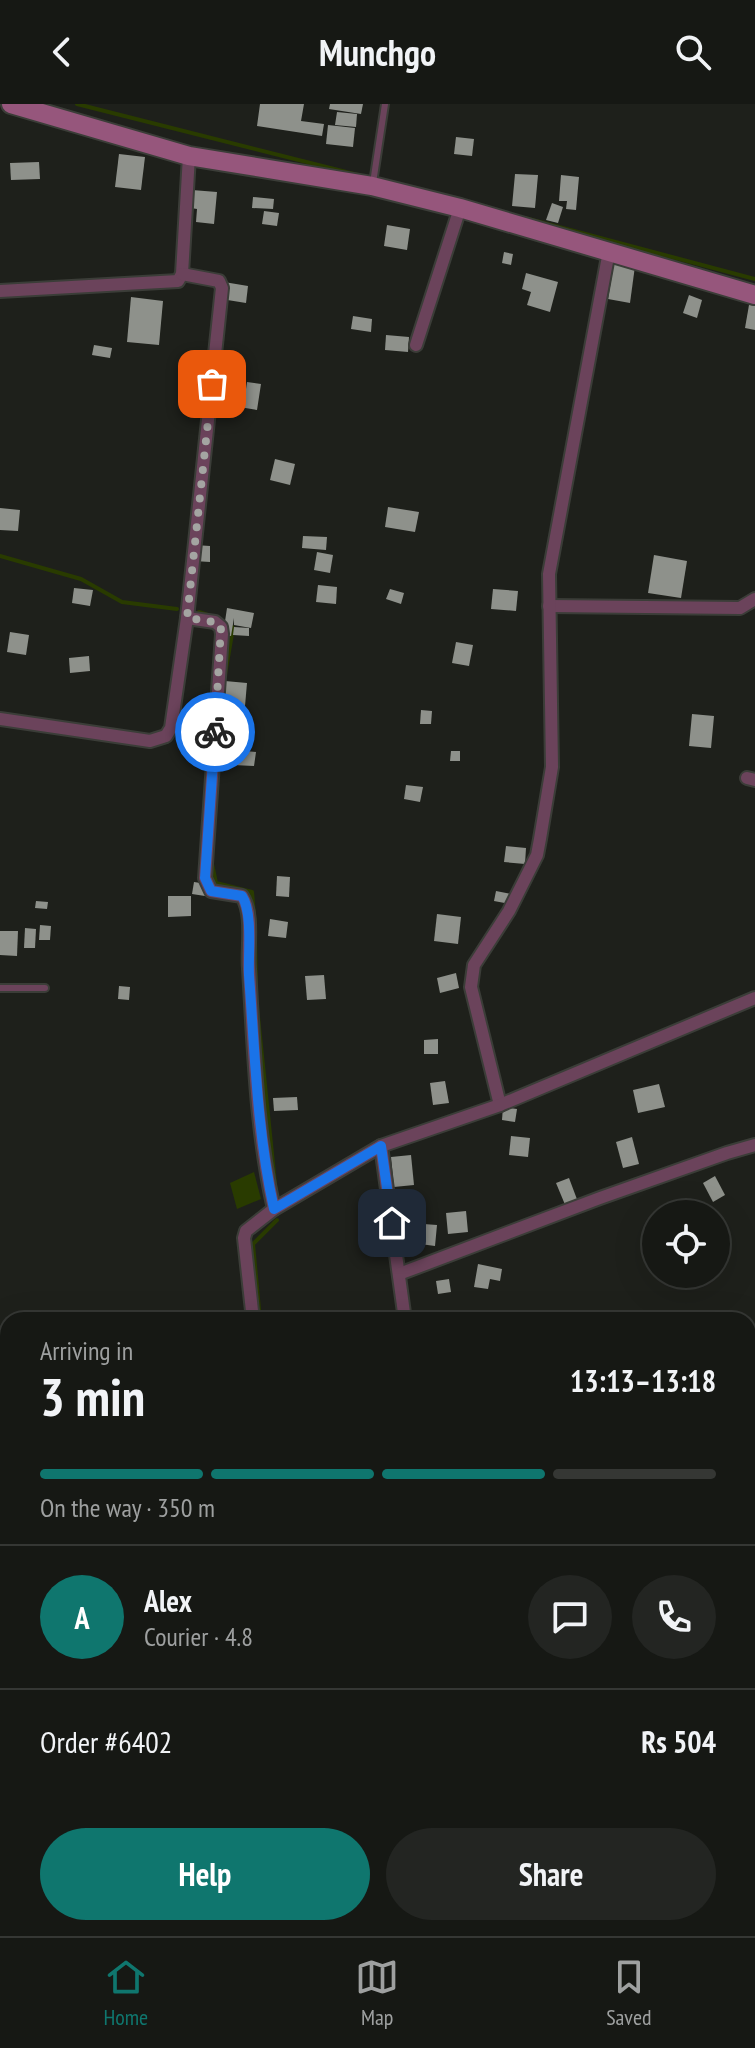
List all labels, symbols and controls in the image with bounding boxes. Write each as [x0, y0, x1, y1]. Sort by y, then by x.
text: Munchgo [319, 29, 436, 76]
icon: back [40, 30, 84, 74]
icon: search [671, 30, 715, 74]
pin [178, 350, 246, 418]
icon: bag [190, 362, 234, 406]
courier [175, 692, 255, 772]
icon: bike [193, 710, 237, 754]
pin [358, 1189, 426, 1257]
map controls [642, 1200, 730, 1288]
button: locate [642, 1200, 730, 1288]
icon: home [370, 1201, 414, 1245]
text: Arriving in [40, 1334, 133, 1367]
text: 13:13–13:18 [570, 1361, 716, 1400]
text: 3 min [40, 1363, 145, 1430]
text: On the way · 350 m [40, 1491, 215, 1524]
button: chat [528, 1575, 612, 1659]
button: phone [632, 1575, 716, 1659]
text: Alex [144, 1581, 192, 1620]
text: A [74, 1598, 90, 1637]
text: Courier · 4.8 [144, 1620, 253, 1653]
text: Order #6402 [40, 1722, 172, 1761]
text: Rs 504 [641, 1722, 716, 1761]
button: Help [40, 1828, 370, 1920]
button: Share [386, 1828, 716, 1920]
tab: Home [103, 1955, 148, 2031]
tab: Map [355, 1955, 399, 2031]
tab: Saved [606, 1955, 652, 2031]

